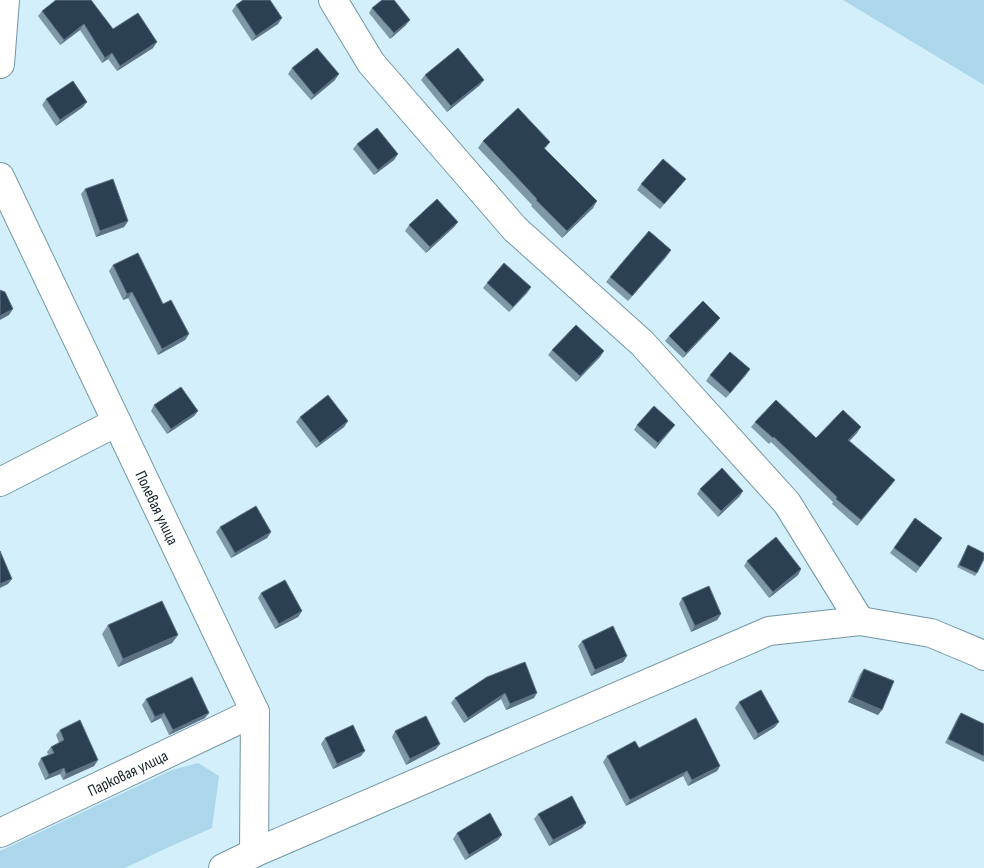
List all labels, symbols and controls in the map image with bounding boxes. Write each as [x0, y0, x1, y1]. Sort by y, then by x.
street label: Полевая улица [130, 468, 182, 548]
street label: Парковая улица [85, 747, 171, 801]

